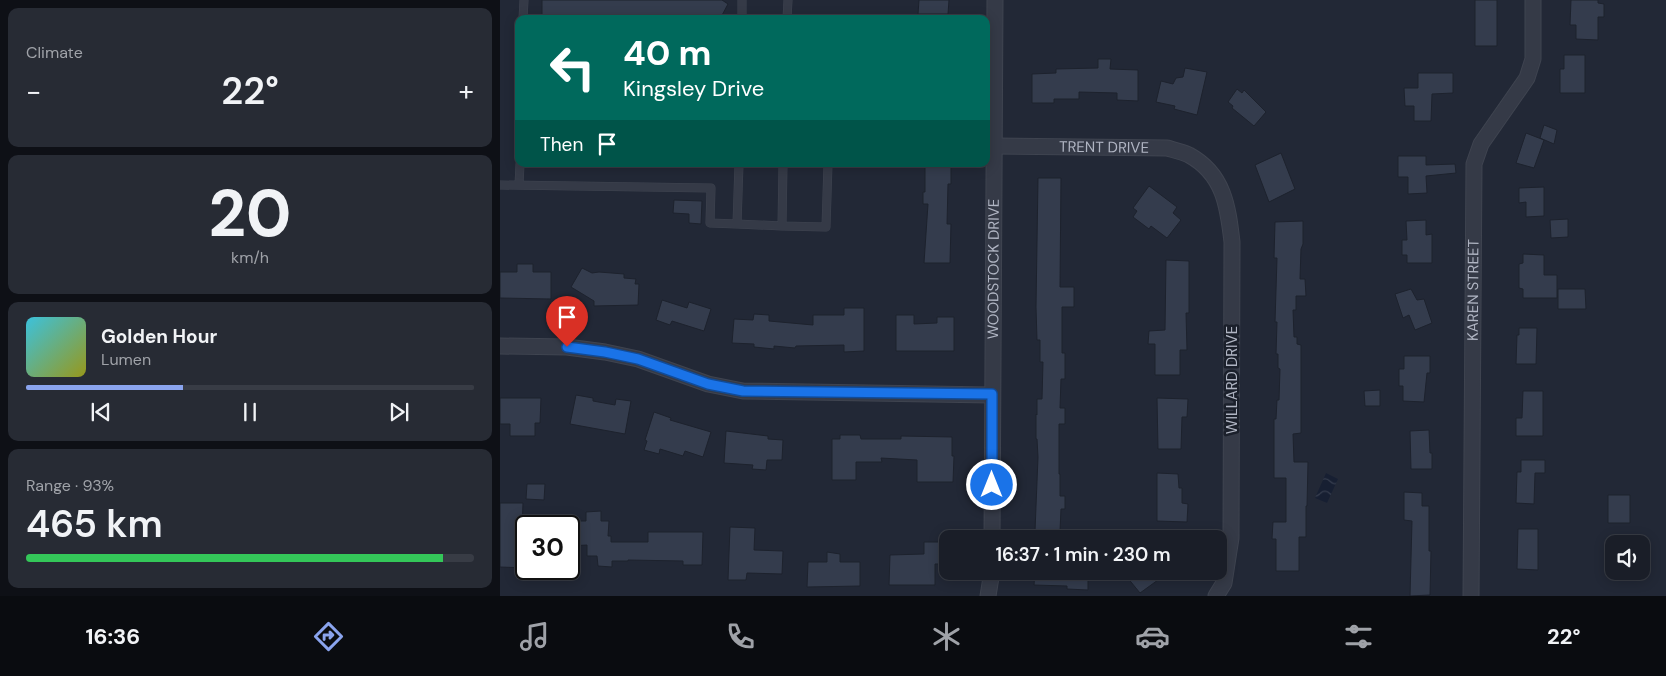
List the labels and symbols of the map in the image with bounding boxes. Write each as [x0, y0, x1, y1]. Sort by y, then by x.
street label: TRENT DRIVE [1059, 137, 1149, 158]
street label: WOODSTOCK DRIVE [983, 199, 1004, 339]
street label: KAREN STREET [1463, 239, 1483, 341]
pin [546, 296, 588, 347]
street label: WILLARD DRIVE [1222, 326, 1242, 434]
position arrow [965, 458, 1017, 510]
speed limit sign: 30 [515, 515, 580, 580]

